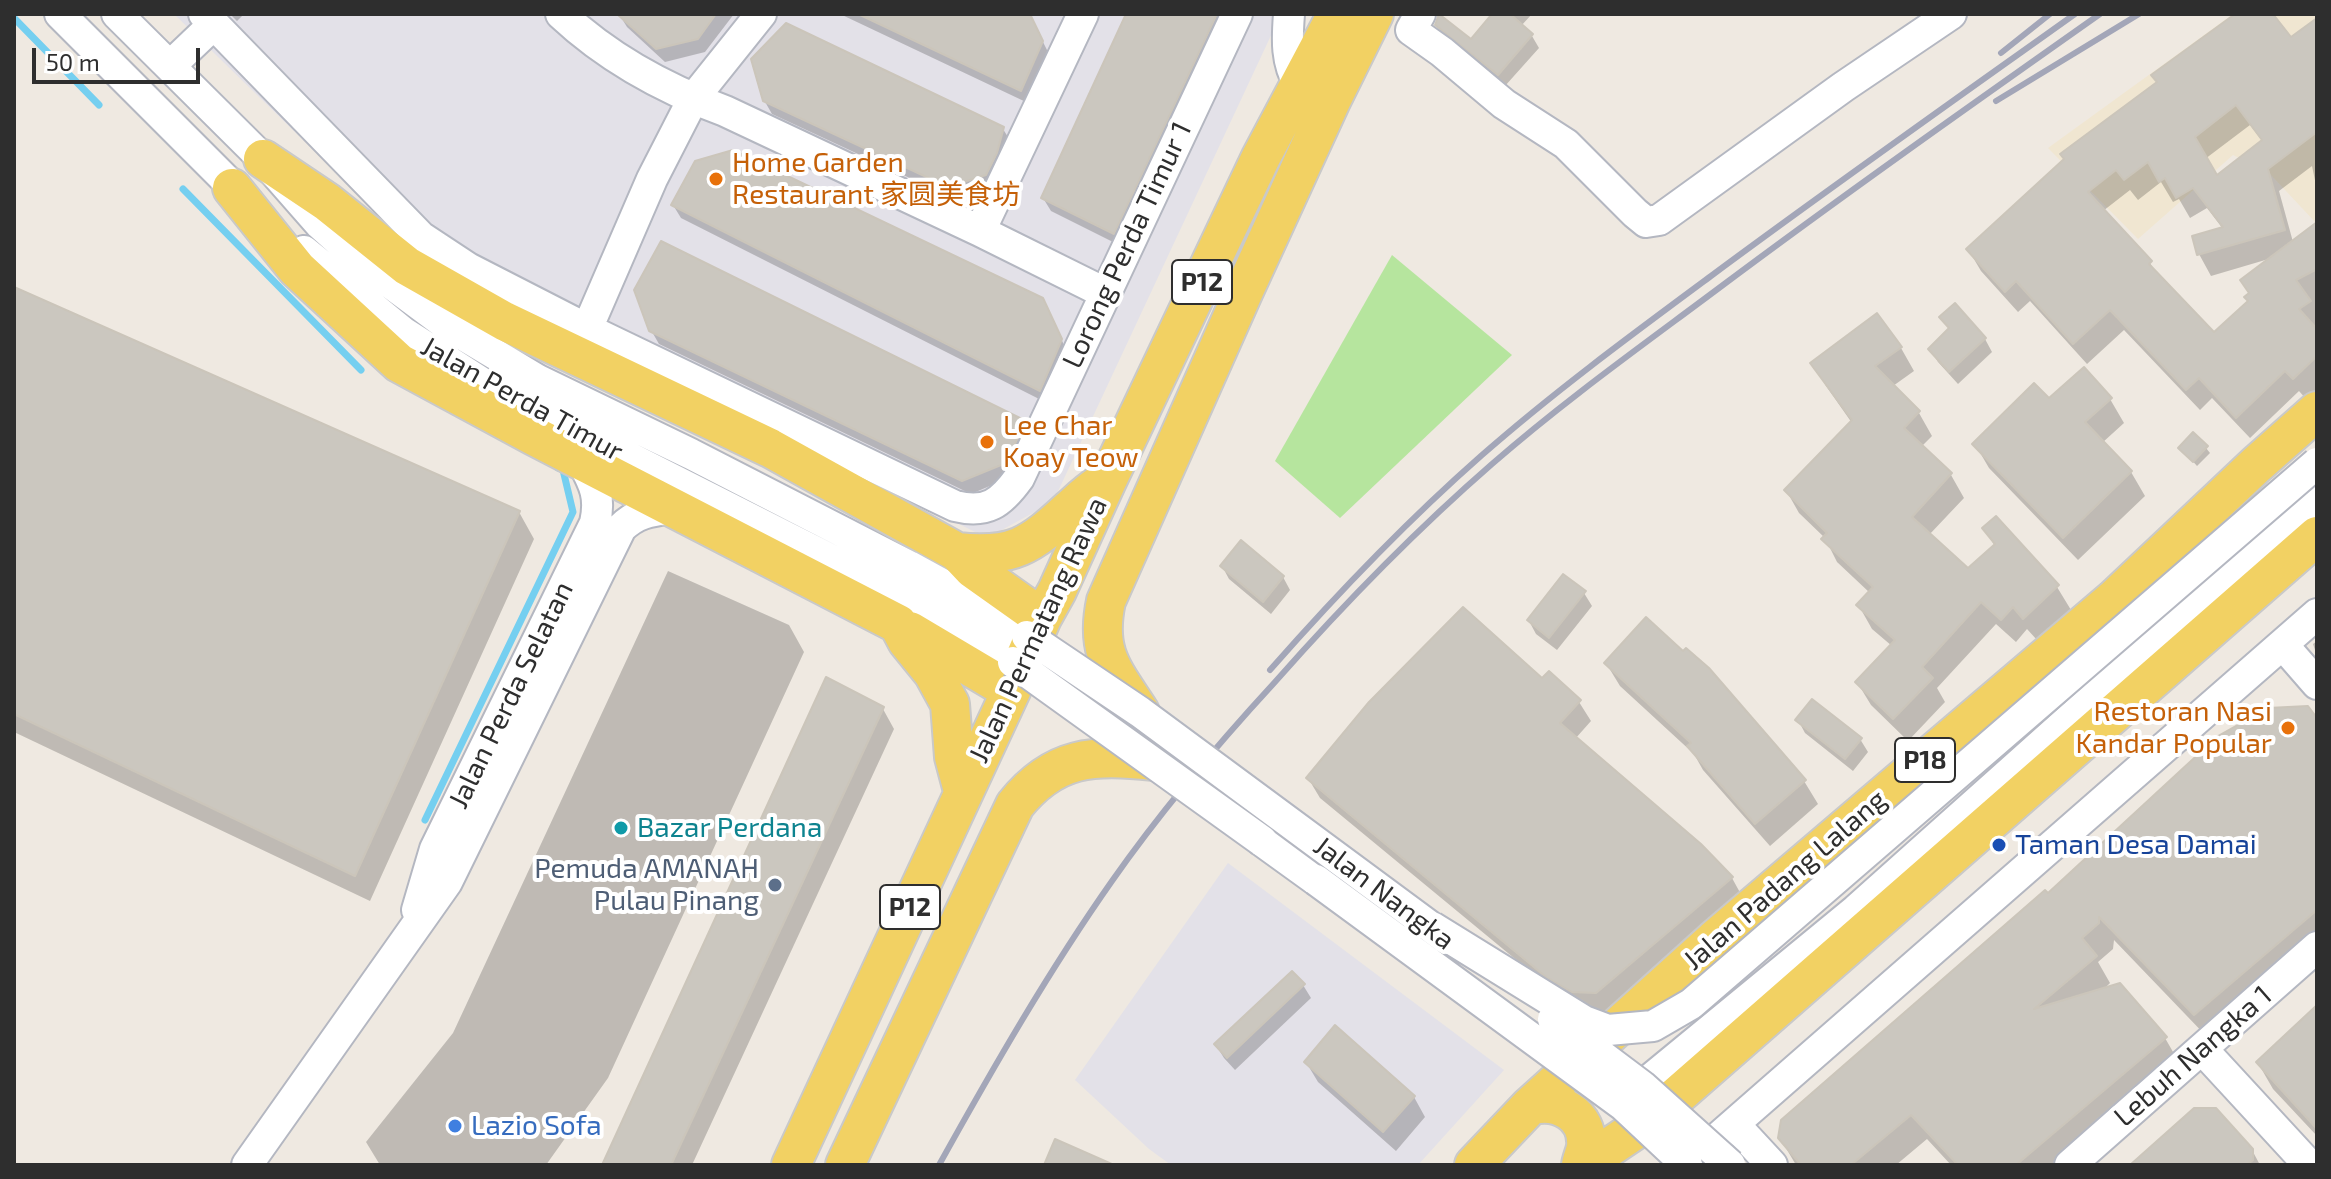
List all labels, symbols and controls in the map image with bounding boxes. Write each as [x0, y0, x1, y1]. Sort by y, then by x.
scale bar [36, 32, 204, 82]
text: 50 m [46, 47, 100, 76]
street label: Lorong Perda Timur 1 [1055, 117, 1199, 373]
place label: Home Garden Restaurant 家圆美食坊 [732, 146, 1020, 212]
marker: Home Garden Restaurant 家圆美食坊 [707, 170, 725, 188]
road number: P12 [1172, 260, 1232, 304]
street label: Jalan Perda Timur [415, 330, 629, 468]
place label: Lee Char Koay Teow [1003, 409, 1139, 475]
marker: Lee Char Koay Teow [978, 433, 996, 451]
street label: Jalan Permatang Rawa [962, 492, 1114, 768]
street label: Jalan Perda Selatan [442, 576, 580, 814]
place label: Restoran Nasi Kandar Popular [2076, 695, 2272, 761]
marker: Restoran Nasi Kandar Popular [2279, 719, 2297, 737]
road number: P18 [1895, 738, 1955, 782]
street label: Jalan Padang Lalang [1677, 783, 1893, 977]
place label: Bazar Perdana [637, 811, 822, 845]
marker: Bazar Perdana [612, 819, 630, 837]
place label: Taman Desa Damai [2015, 828, 2257, 862]
street label: Jalan Nangka [1307, 829, 1461, 957]
marker: Taman Desa Damai [1990, 836, 2008, 854]
place label: Pemuda AMANAH Pulau Pinang [534, 852, 759, 918]
marker: Pemuda AMANAH Pulau Pinang [766, 876, 784, 894]
road number: P12 [880, 885, 940, 929]
street label: Lebuh Nangka 1 [2107, 978, 2279, 1134]
place label: Lazio Sofa [471, 1109, 602, 1143]
marker: Lazio Sofa [446, 1117, 464, 1135]

